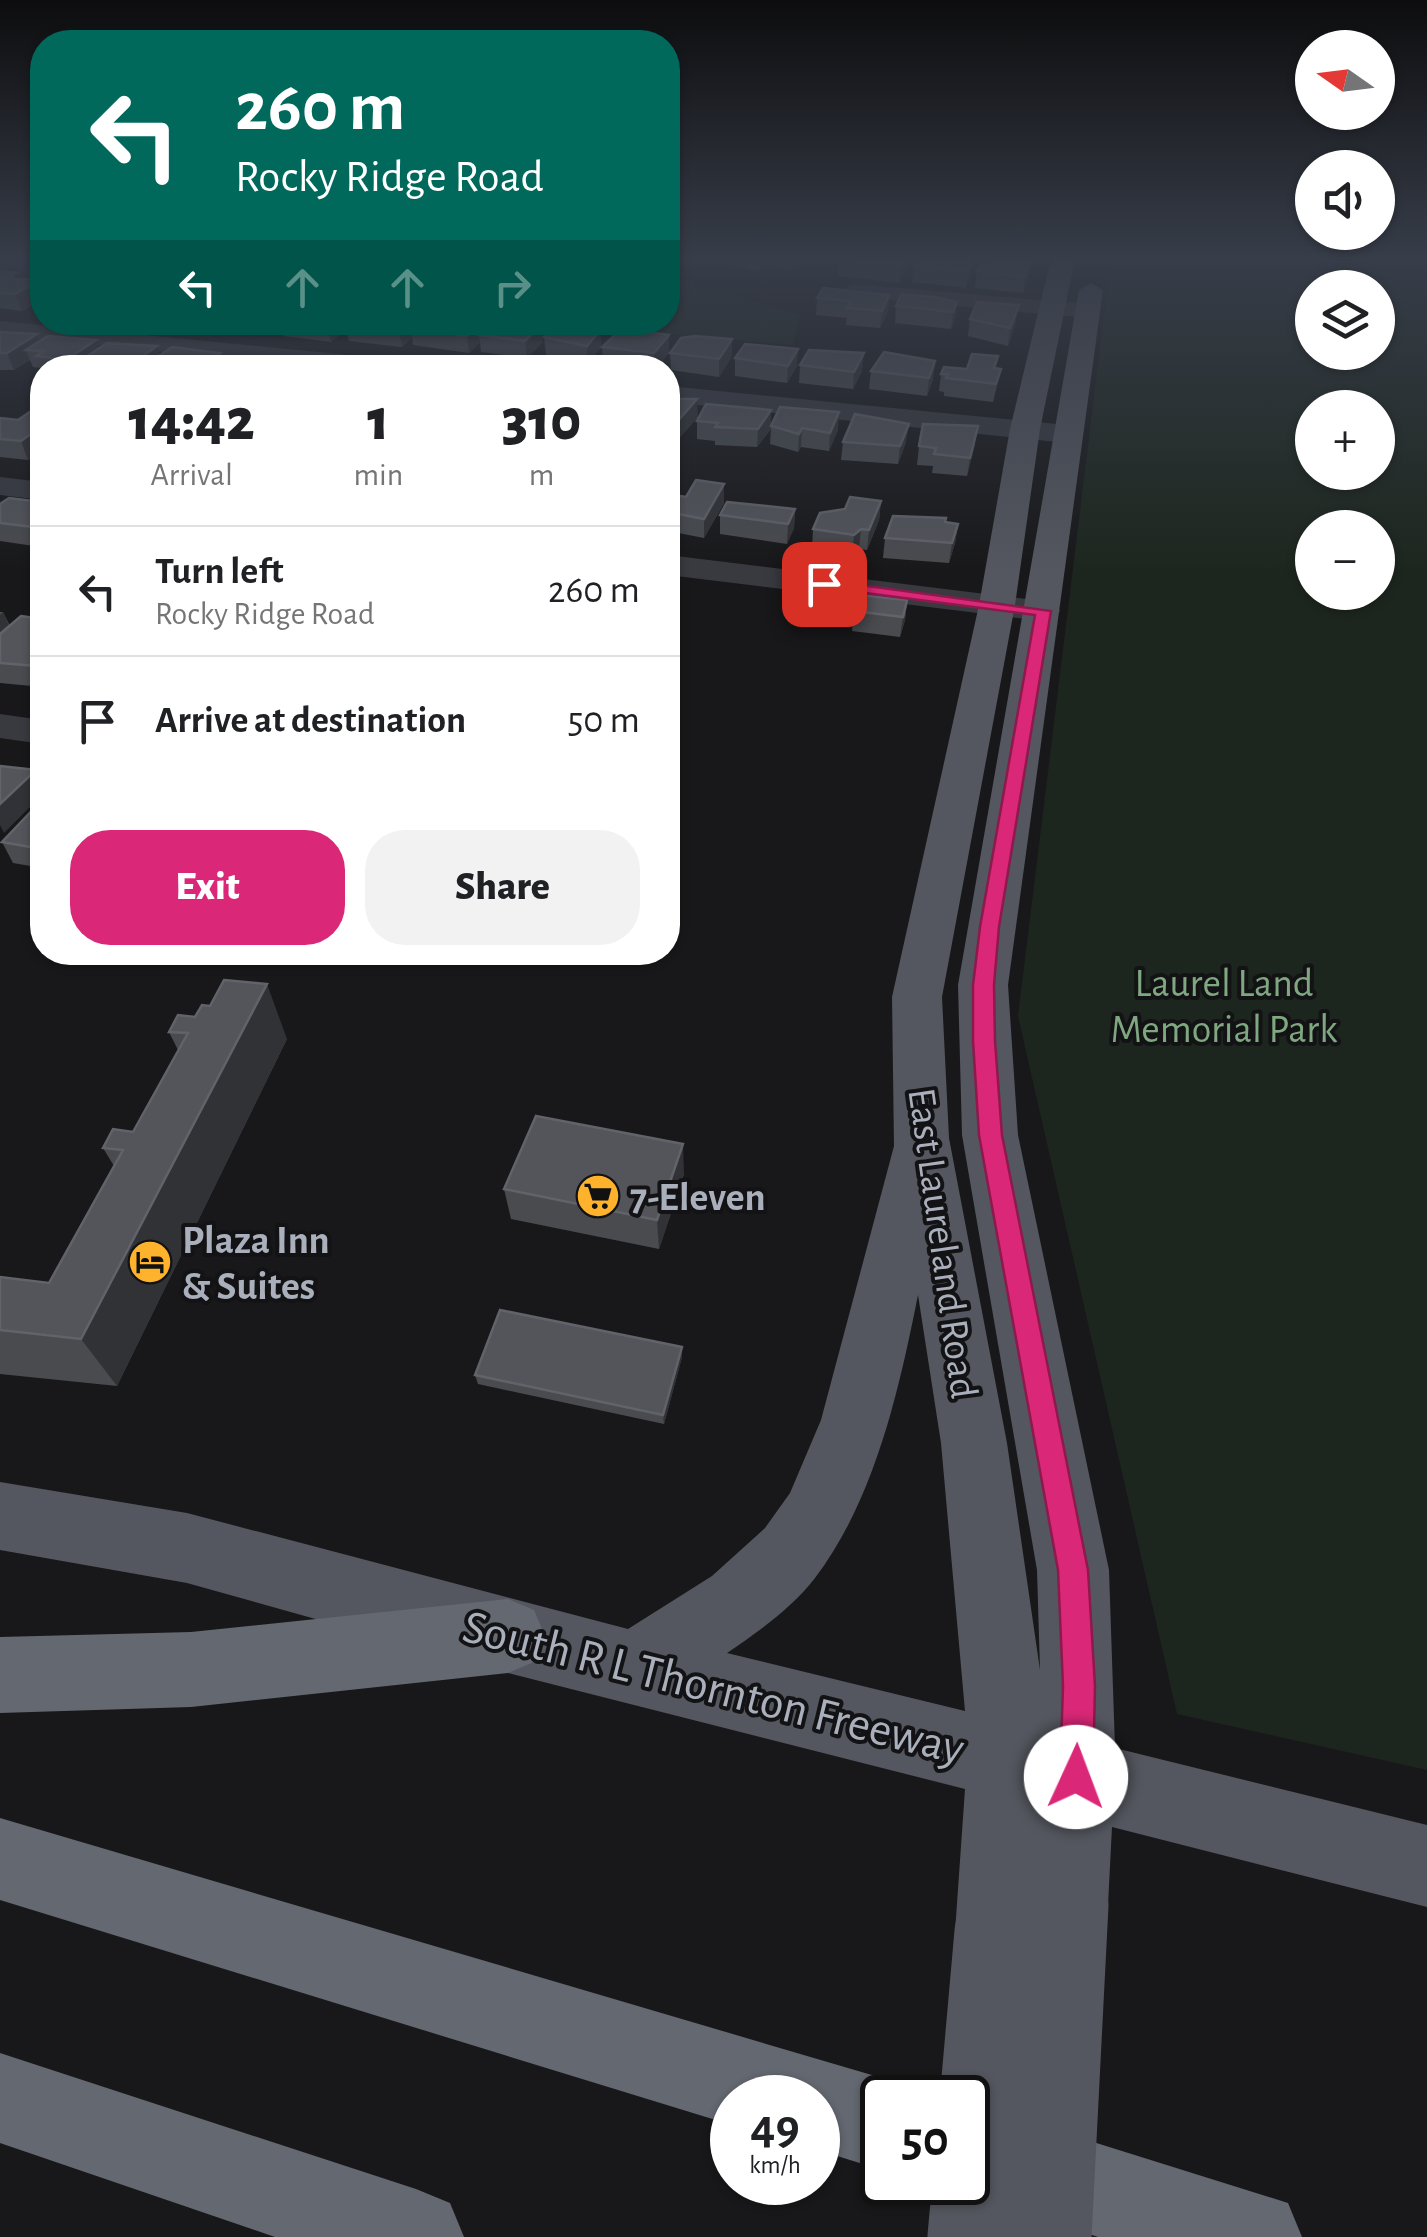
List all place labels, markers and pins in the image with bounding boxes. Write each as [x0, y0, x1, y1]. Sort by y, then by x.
pin [782, 542, 867, 627]
supermarket icon: 7-Eleven [575, 1173, 621, 1219]
place label: 7-Eleven [630, 1178, 766, 1218]
place label: Plaza Inn & Suites [182, 1221, 330, 1307]
hotel icon: Plaza Inn & Suites [127, 1239, 173, 1285]

